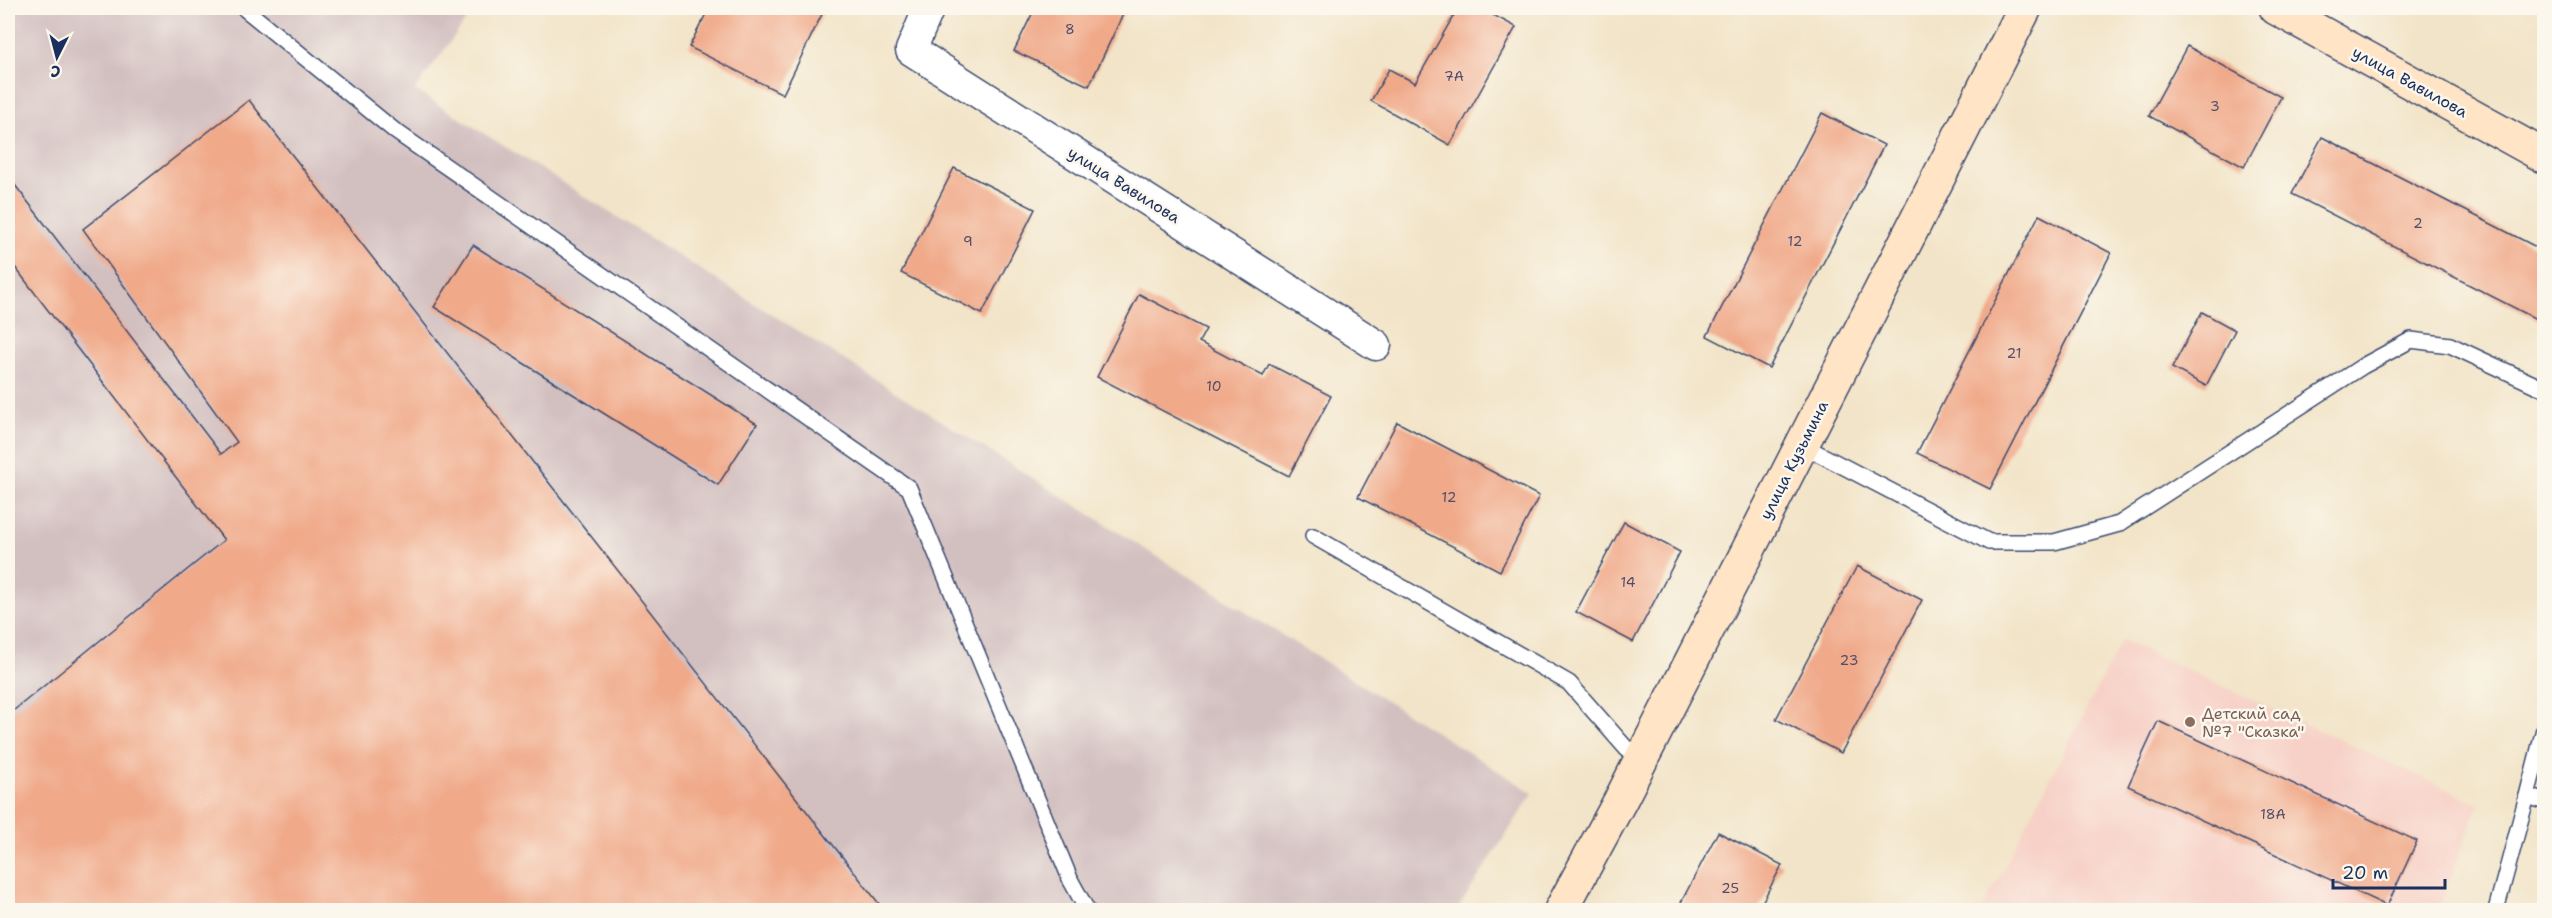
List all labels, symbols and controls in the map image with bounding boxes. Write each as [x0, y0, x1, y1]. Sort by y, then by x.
house number: 8 [1065, 20, 1075, 38]
north arrow [27, 27, 87, 87]
street label: улица Вавилова [2349, 42, 2471, 122]
text: С [49, 60, 61, 82]
house number: 7А [1444, 67, 1464, 85]
house number: 3 [2210, 97, 2220, 115]
street label: улица Вавилова [1064, 142, 1184, 228]
house number: 2 [2413, 214, 2423, 232]
house number: 9 [963, 232, 973, 250]
house number: 12 [1788, 232, 1802, 250]
house number: 21 [2007, 344, 2021, 362]
house number: 10 [1206, 377, 1222, 395]
street label: улица Кузьмина [1755, 397, 1833, 523]
house number: 12 [1442, 488, 1456, 506]
house number: 14 [1620, 573, 1636, 591]
house number: 23 [1840, 651, 1858, 669]
place label: Детский сад №7 "Сказка" [2202, 703, 2304, 742]
marker: Детский сад №7 "Сказка" [2183, 715, 2197, 729]
house number: 18А [2260, 805, 2286, 823]
scale bar [2333, 852, 2446, 890]
text: 20 m [2342, 861, 2388, 885]
house number: 25 [1721, 879, 1739, 897]

